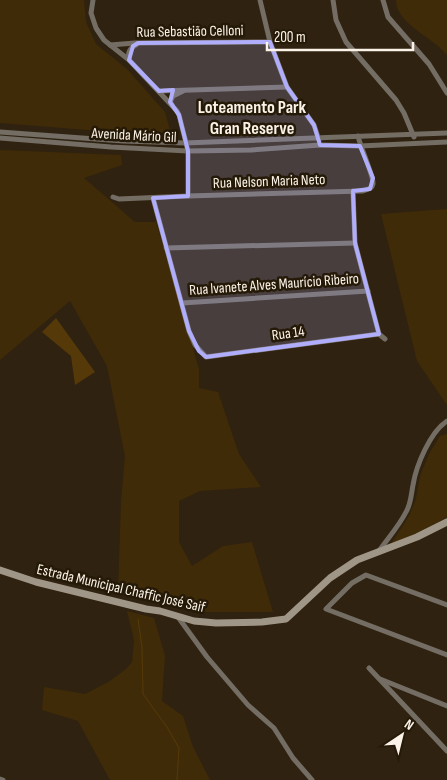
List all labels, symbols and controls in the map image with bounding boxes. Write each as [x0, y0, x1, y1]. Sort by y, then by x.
scale bar [267, 20, 413, 52]
street label: Rua Sebastião Celloni [136, 21, 244, 42]
text: 200 m [274, 28, 306, 47]
district label: Loteamento Park Gran Reserve [198, 97, 307, 139]
street label: Avenida Mário Gil [90, 124, 177, 147]
street label: Rua Nelson Maria Neto [212, 170, 326, 193]
street label: Rua lvanete Alves Maurício Ribeiro [188, 269, 360, 300]
street label: Rua 14 [270, 322, 306, 345]
street label: Estrada Municipal Chaffic José Saif [35, 560, 208, 617]
north arrow [377, 710, 427, 760]
text: N [401, 716, 417, 734]

